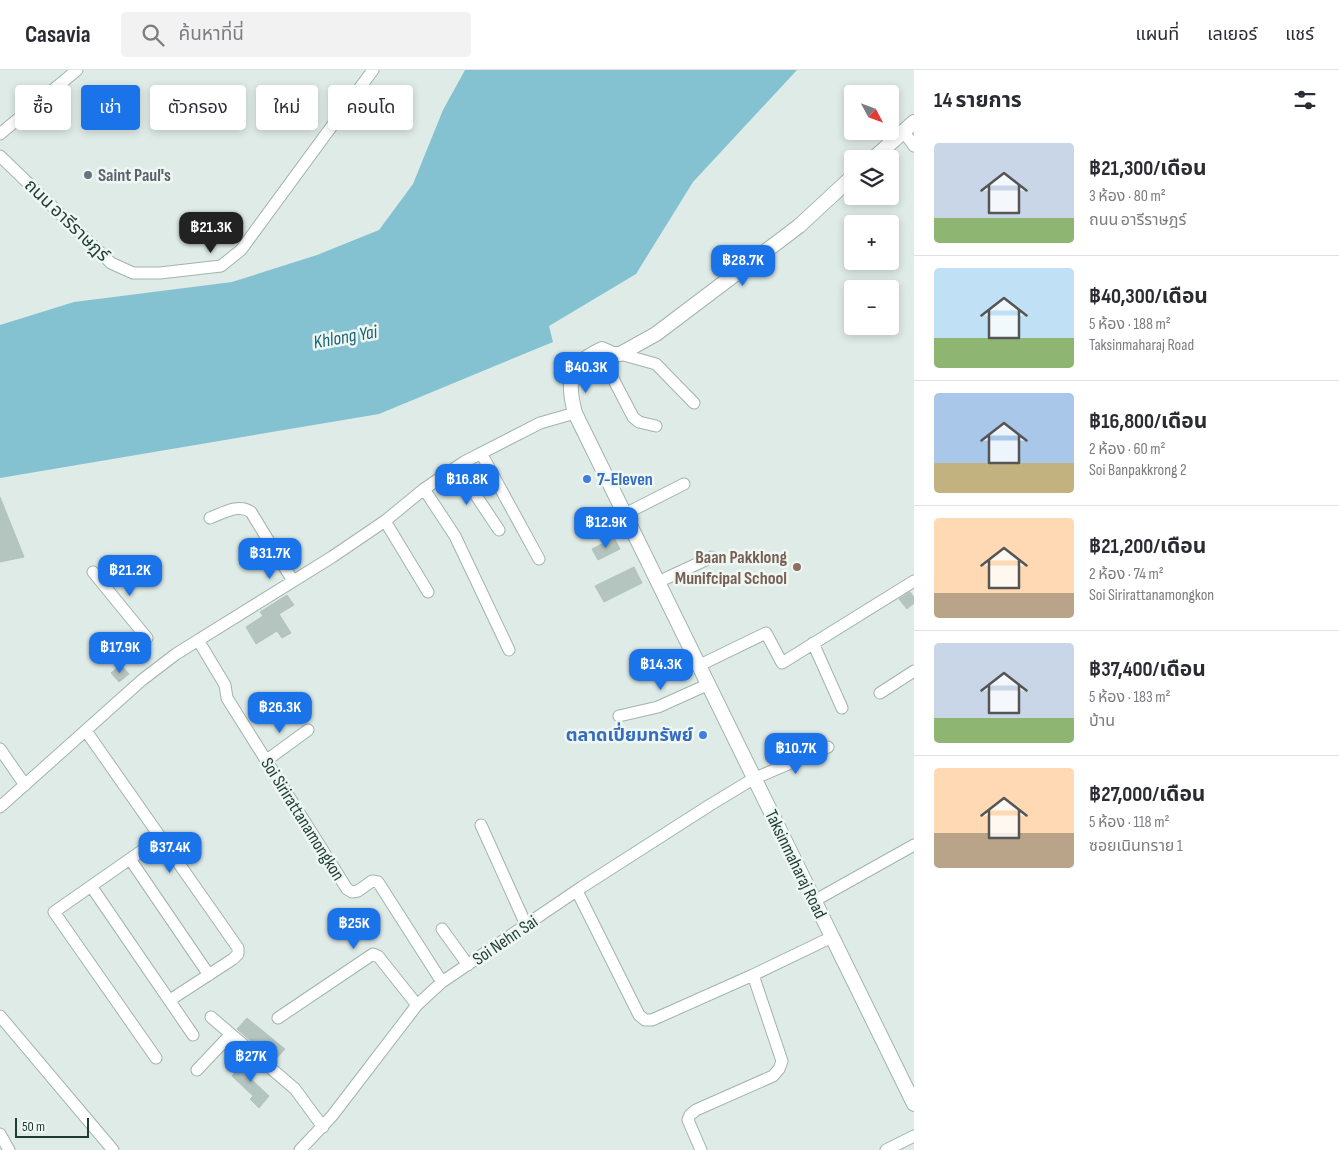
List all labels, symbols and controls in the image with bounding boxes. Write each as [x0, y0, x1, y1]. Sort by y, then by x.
search box [121, 12, 471, 57]
text: Casavia [25, 20, 91, 49]
icon: search [139, 21, 167, 49]
text: ค้นหาที่นี่ [179, 23, 244, 46]
text: แผนที่ [1135, 24, 1179, 45]
text: เลเยอร์ [1207, 24, 1257, 45]
text: แชร์ [1285, 24, 1314, 45]
chip: ซื้อ [15, 85, 71, 130]
chip: เช่า [81, 85, 140, 130]
chip: ตัวกรอง [150, 85, 246, 130]
chip: ใหม่ [256, 85, 318, 130]
chip: คอนโด [328, 85, 413, 130]
north arrow [844, 85, 899, 140]
map controls [844, 85, 899, 335]
icon: filters [1291, 86, 1319, 114]
text: 14 รายการ [934, 88, 1022, 113]
button: layers [844, 150, 899, 205]
text: ฿21,300/เดือน [1089, 156, 1206, 181]
icon: home [974, 163, 1034, 223]
place label: Saint Paul's [98, 165, 171, 186]
marker: Saint Paul's [82, 169, 94, 181]
street label: ถนน อารีราษฎร์ [20, 175, 114, 267]
text: 3 ห้อง · 80 m² [1089, 187, 1166, 206]
text: ถนน อารีราษฎร์ [1089, 211, 1186, 230]
pin: ฿21.3K [170, 212, 252, 254]
button: + [844, 215, 899, 270]
text: ฿21.3K [190, 218, 232, 237]
pin: ฿28.7K [702, 244, 784, 287]
text: ฿28.7K [722, 251, 764, 270]
button: − [844, 280, 899, 335]
text: ฿40,300/เดือน [1089, 284, 1208, 309]
icon: home [974, 288, 1034, 348]
text: 5 ห้อง · 188 m² [1089, 315, 1171, 334]
water label: Khlong Yai [312, 320, 379, 354]
text: Taksinmaharaj Road [1089, 336, 1194, 355]
pin: ฿40.3K [545, 352, 627, 394]
text: ฿40.3K [565, 358, 607, 377]
text: ฿16,800/เดือน [1089, 409, 1207, 434]
icon: home [974, 413, 1034, 473]
text: 2 ห้อง · 60 m² [1089, 440, 1166, 459]
text: Soi Banpakkrong 2 [1089, 461, 1187, 480]
pin: ฿16.8K [426, 464, 508, 506]
place label: 7-Eleven [597, 469, 653, 490]
text: ฿16.8K [446, 470, 488, 489]
marker: 7-Eleven [581, 473, 593, 485]
pin: ฿12.9K [565, 506, 647, 549]
text: ฿12.9K [585, 513, 627, 532]
text: ฿21,200/เดือน [1089, 534, 1206, 559]
pin: ฿31.7K [229, 538, 311, 580]
icon: home [974, 538, 1034, 598]
text: ฿31.7K [249, 544, 291, 563]
place label: Baan Pakklong Munifcipal School [675, 547, 787, 589]
pin: ฿21.2K [89, 554, 171, 597]
text: ฿21.2K [109, 561, 151, 580]
marker: Baan Pakklong Munifcipal School [791, 561, 803, 573]
text: 2 ห้อง · 74 m² [1089, 565, 1164, 584]
text: Soi Sirirattanamongkon [1089, 586, 1214, 605]
pin: ฿17.9K [79, 632, 161, 674]
text: ฿17.9K [100, 638, 140, 657]
pin: ฿14.3K [620, 648, 702, 691]
text: ฿14.3K [640, 655, 682, 674]
text: ฿37,400/เดือน [1089, 657, 1206, 682]
icon: home [974, 663, 1034, 723]
text: 5 ห้อง · 183 m² [1089, 688, 1171, 707]
pin: ฿26.3K [239, 692, 321, 734]
text: ฿26.3K [259, 698, 301, 717]
text: บ้าน [1089, 712, 1115, 731]
place label: ตลาดเปี่ยมทรัพย์ [566, 722, 693, 746]
marker: ตลาดเปี่ยมทรัพย์ [697, 729, 709, 741]
pin: ฿10.7K [755, 732, 837, 775]
text: ฿10.7K [776, 739, 816, 758]
street label: Soi Sirirattanamongkon [256, 754, 349, 885]
text: ฿27,000/เดือน [1089, 782, 1205, 807]
icon: home [974, 788, 1034, 848]
street label: Taksinmaharaj Road [760, 807, 831, 922]
text: 5 ห้อง · 118 m² [1089, 813, 1169, 832]
pin: ฿37.4K [129, 832, 211, 874]
text: ซอยเนินทราย 1 [1089, 837, 1183, 856]
text: ฿37.4K [150, 838, 191, 857]
pin: ฿25K [324, 908, 384, 950]
street label: Soi Nehn Sai [469, 911, 542, 970]
text: ฿25K [338, 914, 370, 933]
pin: ฿27K [221, 1040, 281, 1083]
text: ฿27K [235, 1047, 267, 1066]
scale bar [15, 1115, 89, 1138]
text: 50 m [22, 1118, 45, 1135]

